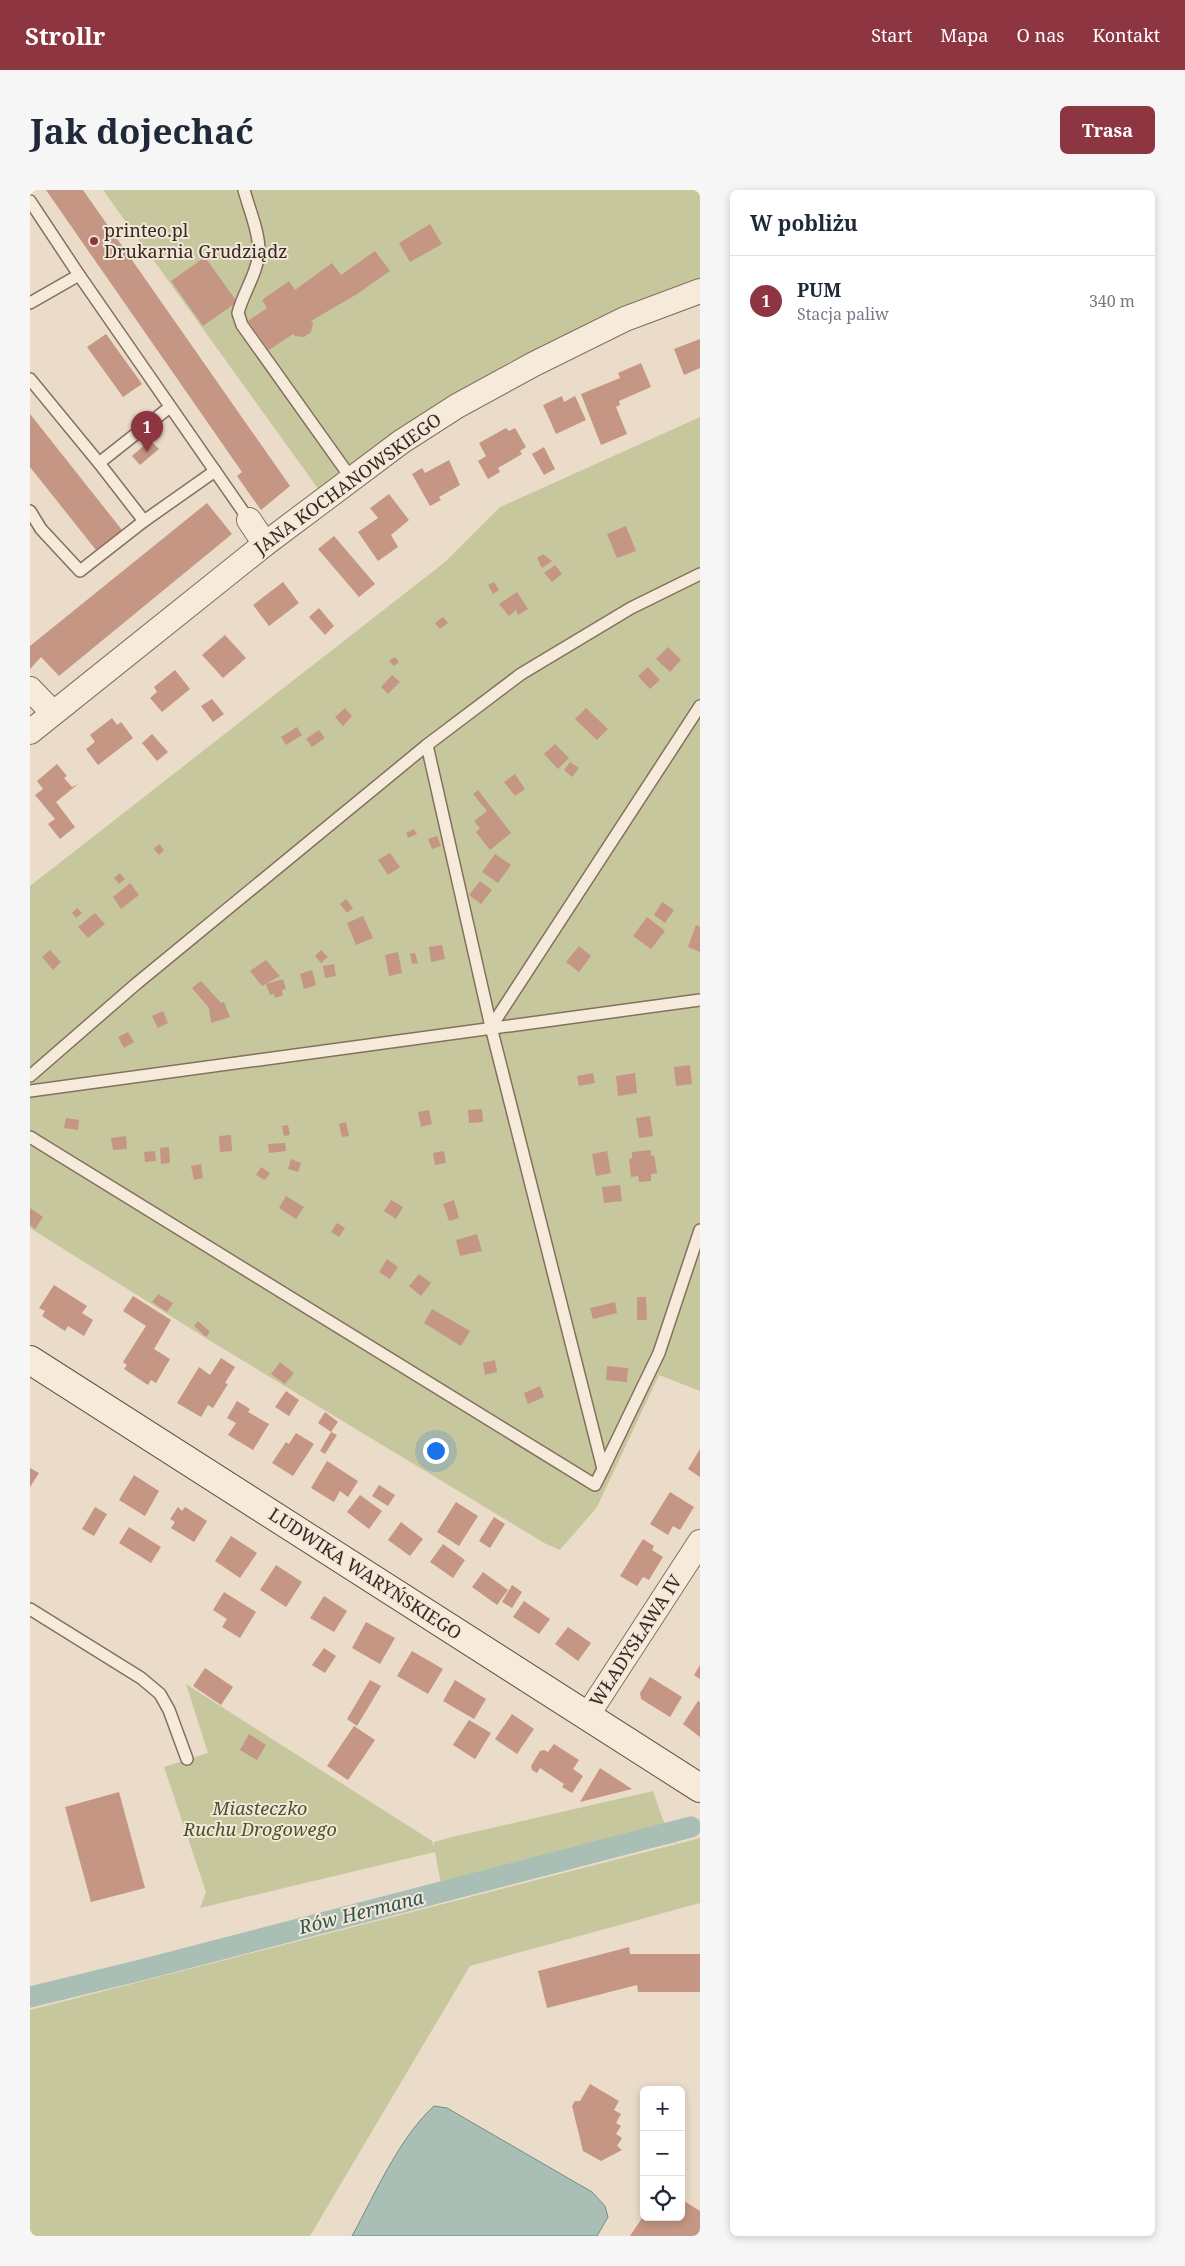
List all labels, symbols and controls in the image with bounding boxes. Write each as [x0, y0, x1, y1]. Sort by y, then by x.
text: Strollr [25, 19, 105, 52]
text: Start [871, 23, 912, 47]
text: Mapa [940, 23, 989, 47]
text: O nas [1017, 23, 1064, 47]
text: Kontakt [1092, 23, 1160, 47]
button: Trasa [1060, 106, 1155, 154]
text: Jak dojechać [30, 107, 254, 154]
text: W pobliżu [750, 209, 858, 237]
place label: printeo.pl Drukarnia Grudziądz [104, 218, 287, 263]
marker: printeo.pl Drukarnia Grudziądz [88, 235, 100, 247]
text: PUM [797, 277, 841, 303]
text: 1 [761, 290, 771, 312]
text: 340 m [1089, 290, 1135, 312]
text: Stacja paliw [797, 303, 889, 325]
street label: JANA KOCHANOWSKIEGO [248, 407, 446, 560]
pin: 1 [131, 411, 163, 452]
your location [423, 1438, 449, 1464]
street label: LUDWIKA WARYŃSKIEGO [265, 1502, 467, 1645]
street label: WŁADYSŁAWA IV [584, 1569, 687, 1711]
park label: Miasteczko Ruchu Drogowego [182, 1796, 337, 1841]
water label: Rów Hermana [295, 1884, 426, 1940]
map controls [640, 2086, 685, 2221]
button: + [640, 2086, 685, 2131]
button: − [640, 2131, 685, 2176]
button: locate [640, 2176, 685, 2221]

